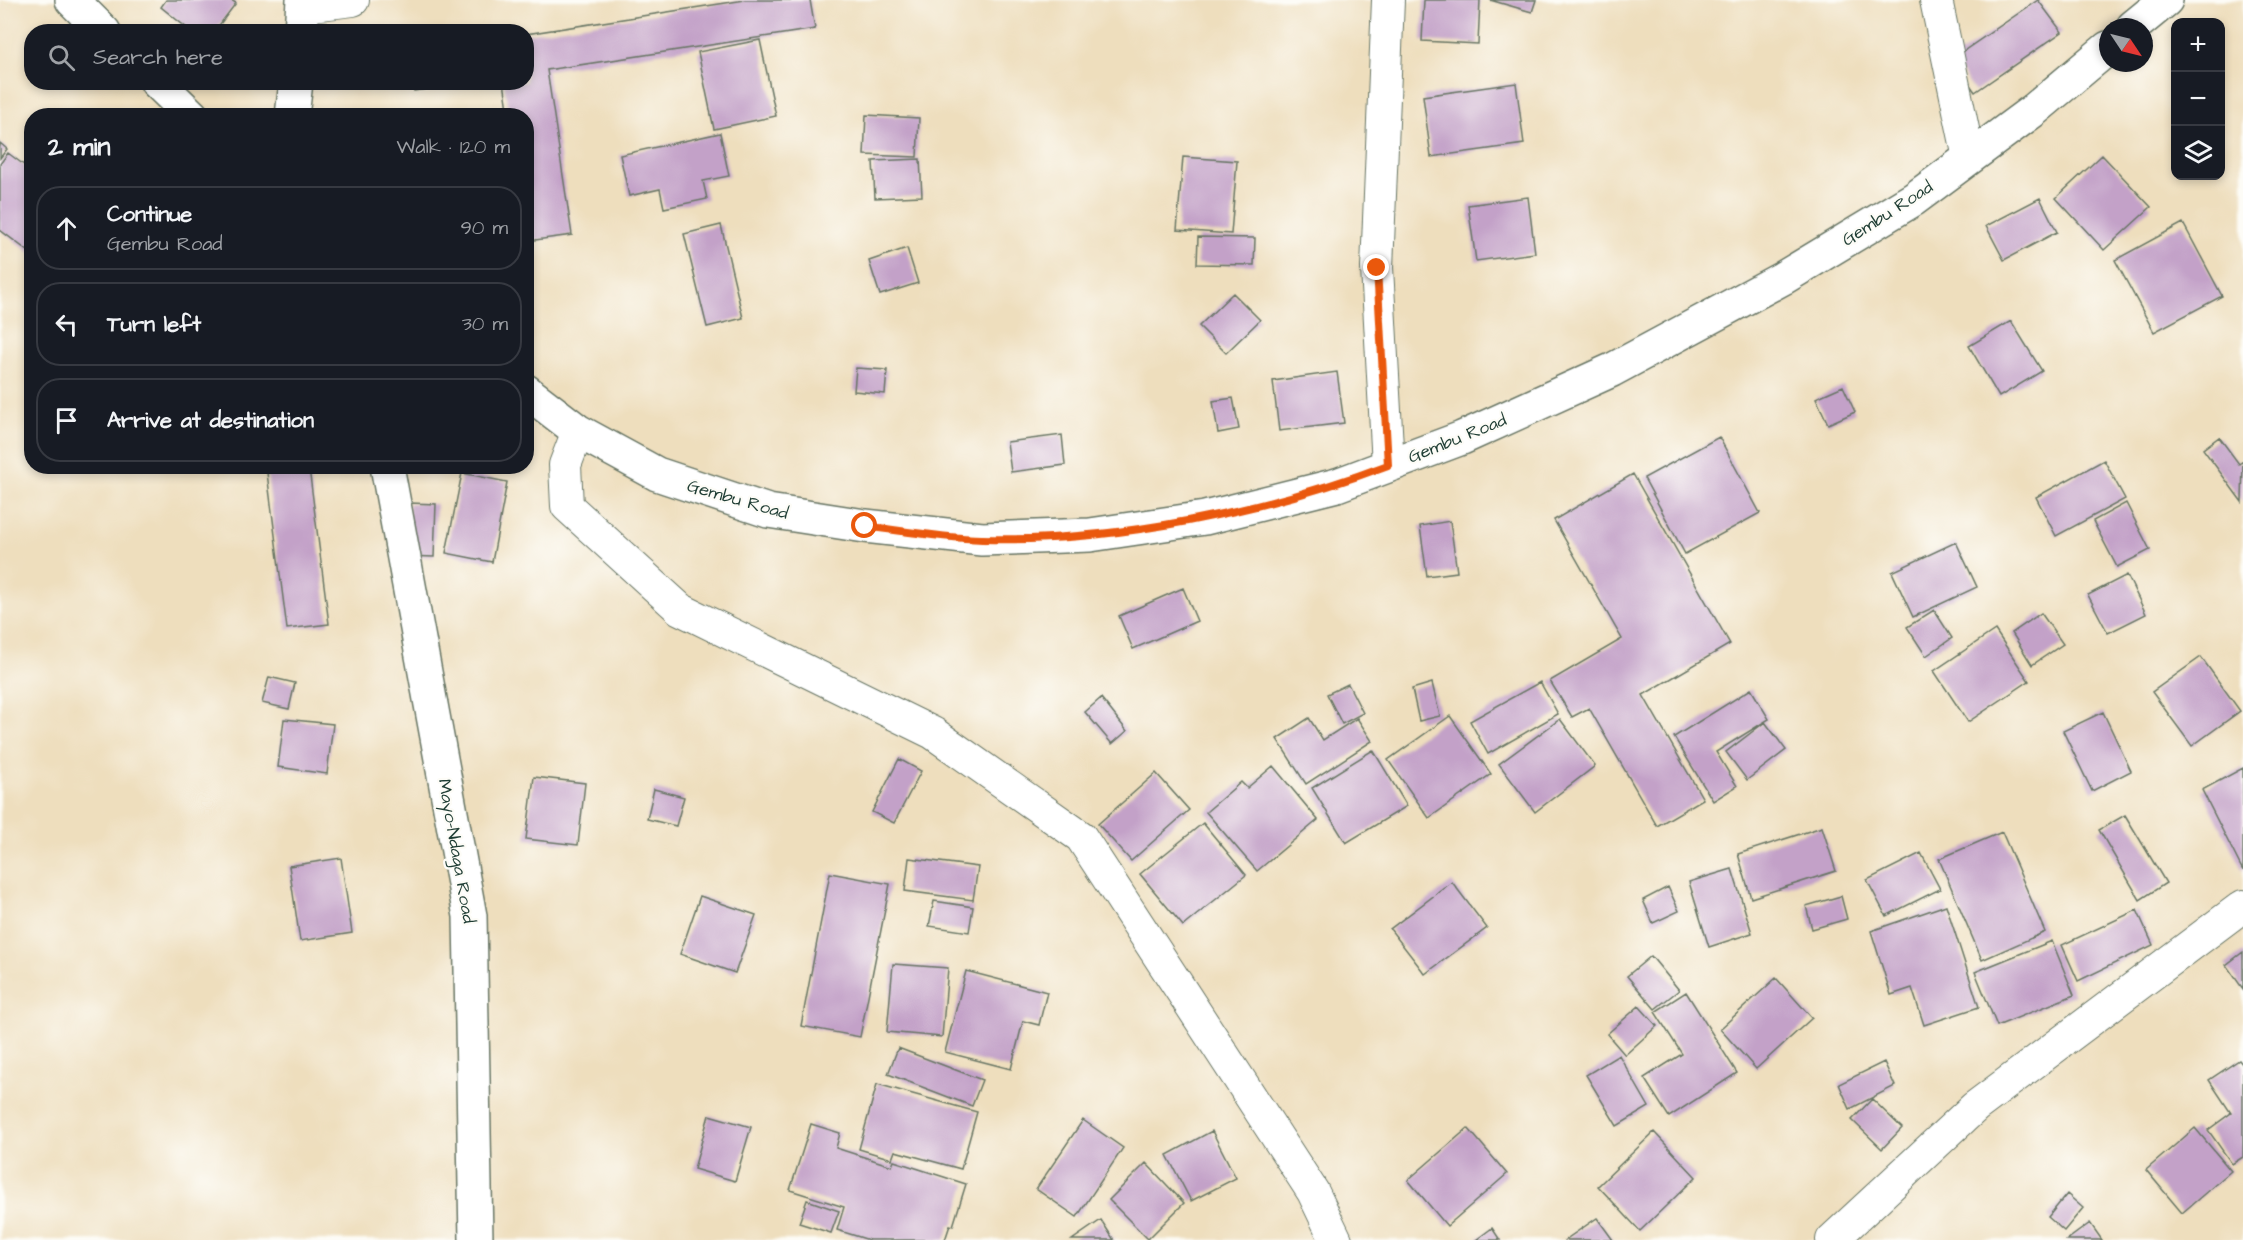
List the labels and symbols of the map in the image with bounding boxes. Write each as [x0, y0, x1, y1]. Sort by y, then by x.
north arrow [2099, 18, 2153, 72]
street label: Gembu Road [1837, 175, 1938, 252]
route end [1363, 254, 1389, 280]
street label: Gembu Road [1404, 407, 1510, 470]
street label: Gembu Road [684, 473, 791, 526]
route start [851, 512, 877, 538]
street label: Mayo-Ndaga Road [431, 777, 482, 925]

